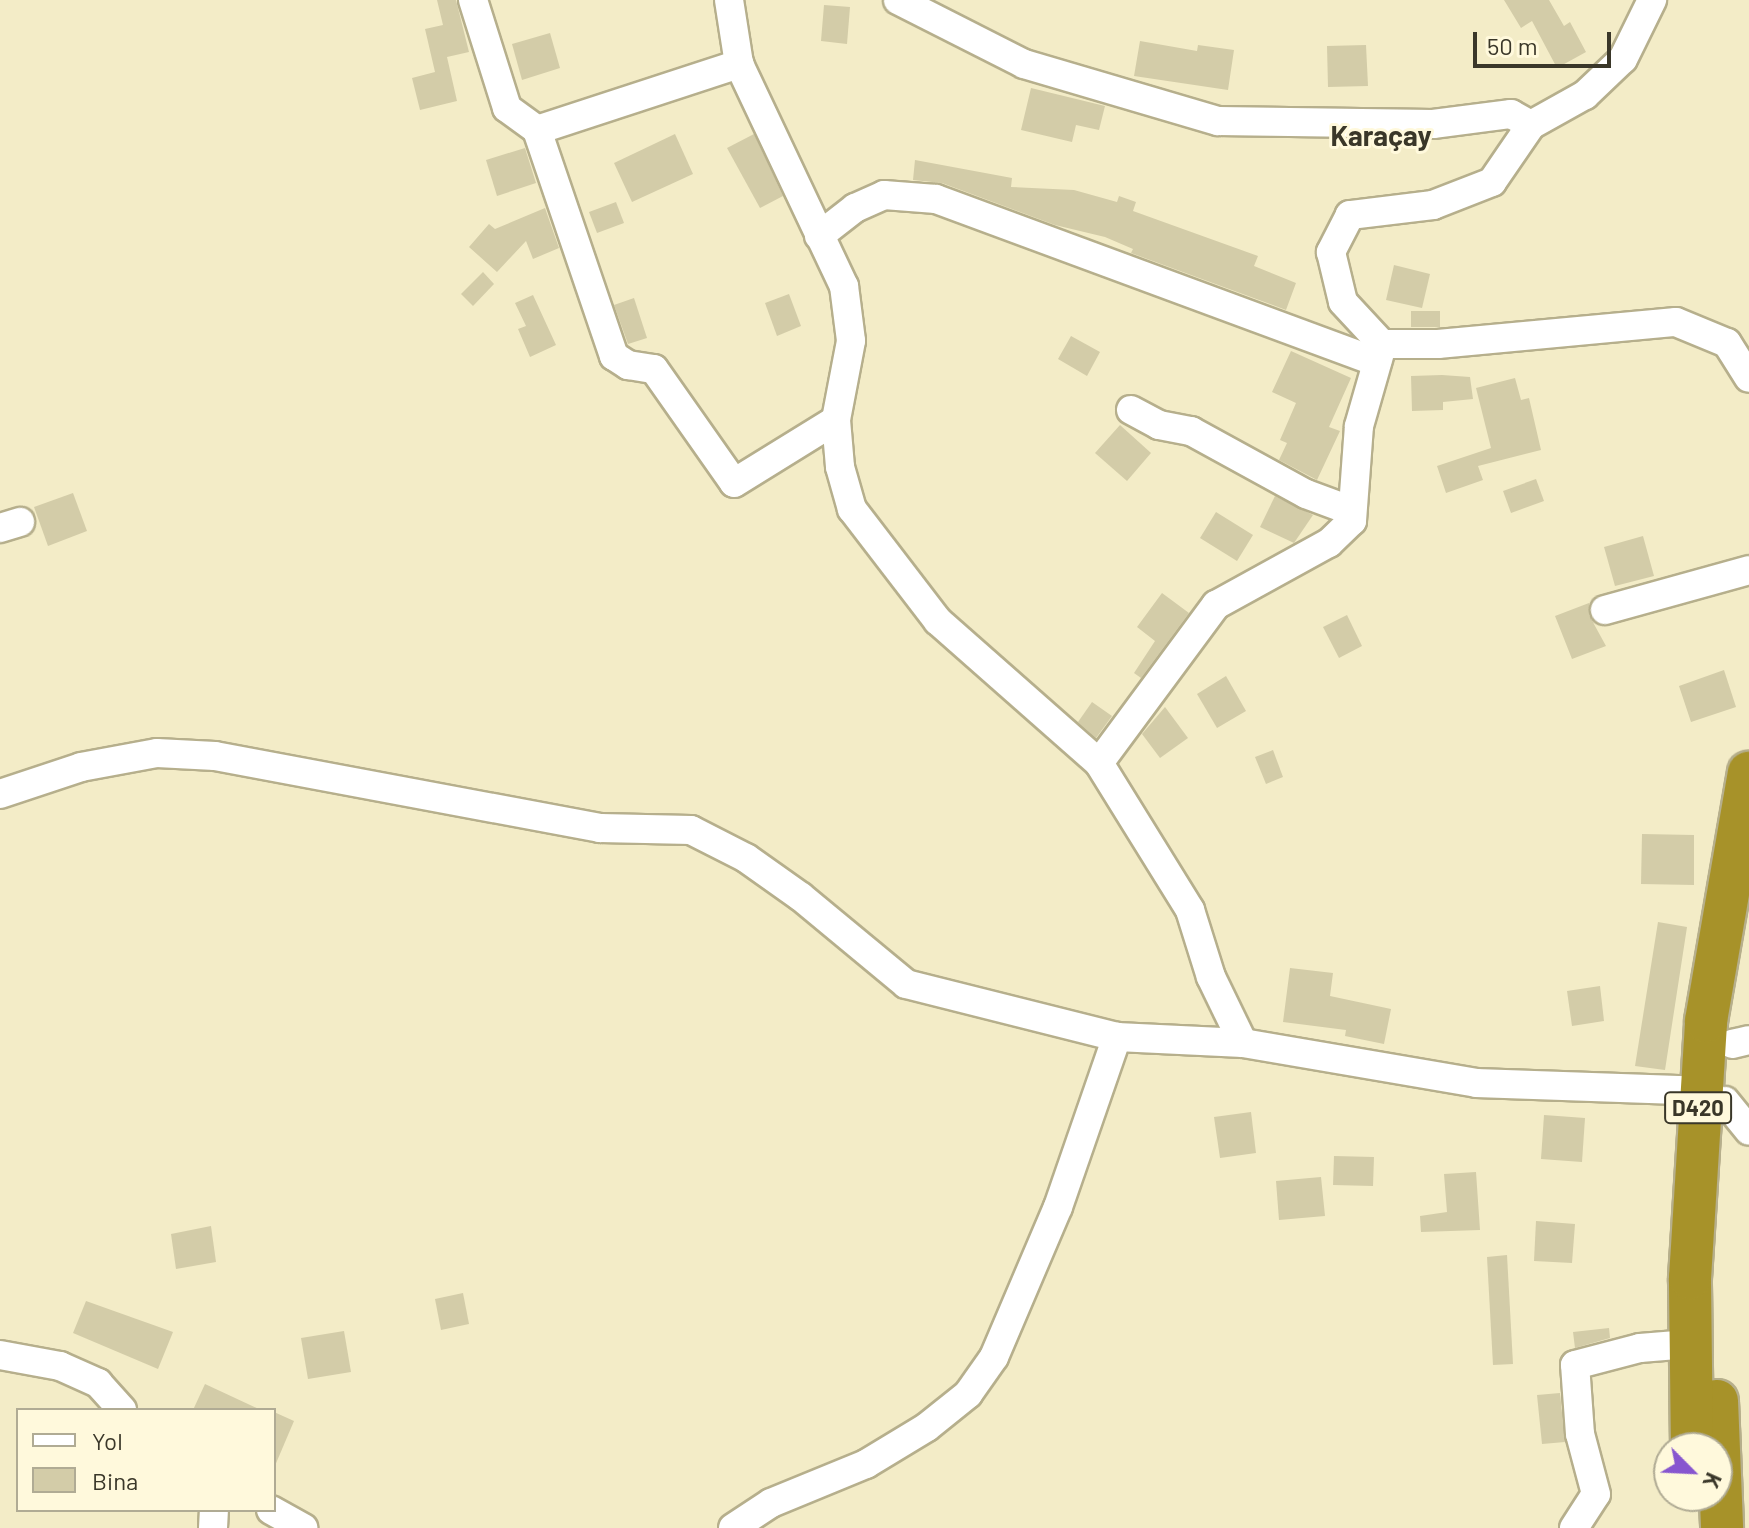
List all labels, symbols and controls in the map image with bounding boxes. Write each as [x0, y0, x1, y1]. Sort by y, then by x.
scale bar [1477, 16, 1615, 66]
text: 50 m [1487, 31, 1538, 60]
district label: Karaçay [1330, 118, 1432, 152]
road number: D420 [1664, 1090, 1732, 1126]
legend [16, 1408, 276, 1512]
text: Yol [92, 1426, 123, 1455]
north arrow [1653, 1432, 1733, 1512]
text: Bina [92, 1466, 138, 1495]
text: K [1698, 1469, 1728, 1493]

